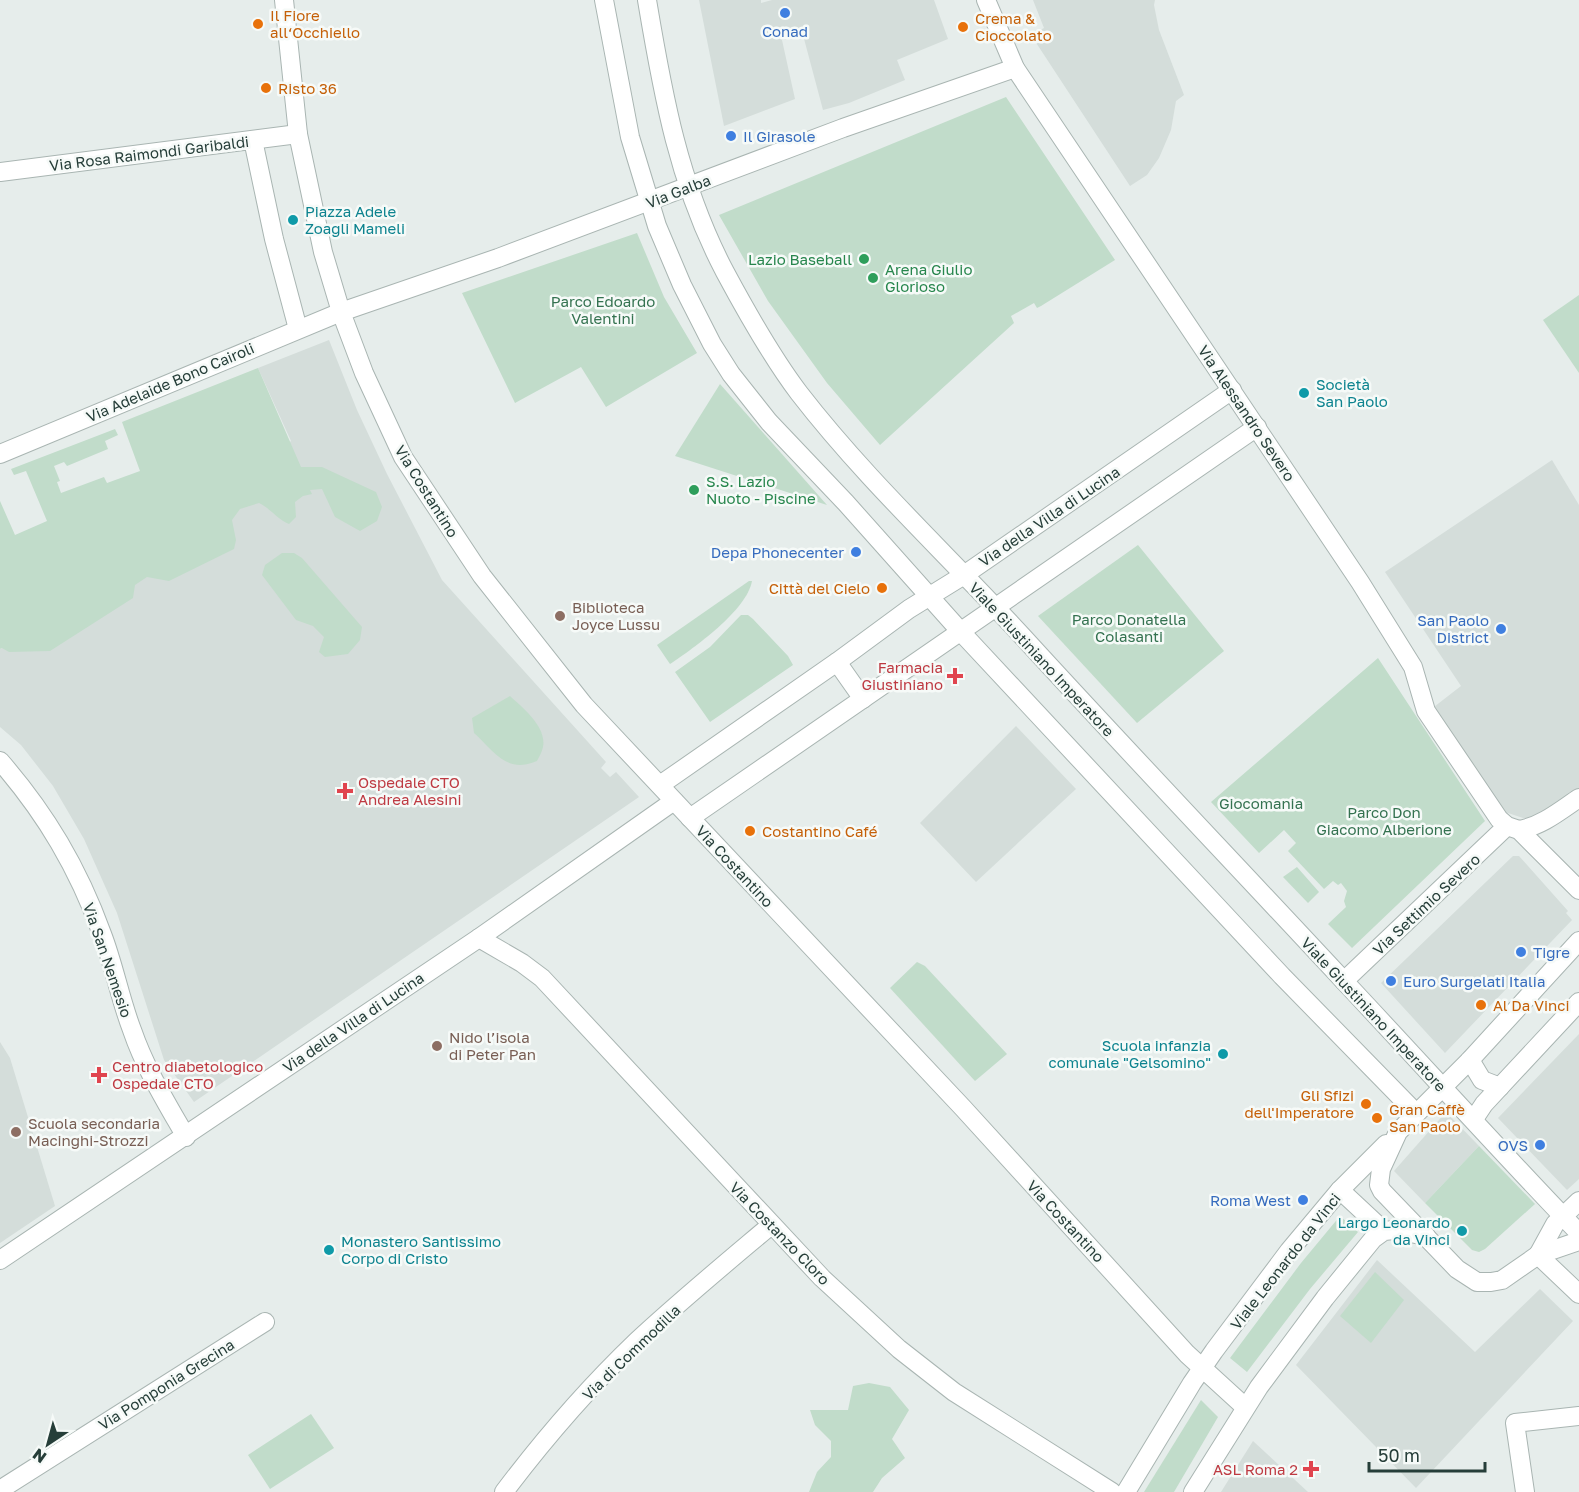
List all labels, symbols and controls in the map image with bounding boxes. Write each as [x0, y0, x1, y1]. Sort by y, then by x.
place label: Il Fiore all‘Occhiello [270, 6, 360, 41]
marker: Conad [778, 6, 792, 20]
place label: Crema & Cioccolato [975, 9, 1052, 44]
marker: Il Fiore all‘Occhiello [251, 17, 265, 31]
marker: Crema & Cioccolato [956, 20, 970, 34]
place label: Conad [762, 22, 808, 40]
place label: Risto 36 [278, 79, 337, 97]
marker: Risto 36 [259, 81, 273, 95]
place label: Il Girasole [743, 127, 816, 145]
marker: Il Girasole [724, 129, 738, 143]
street label: Via Rosa Raimondi Garibaldi [48, 132, 250, 174]
street label: Via Galba [643, 170, 713, 212]
place label: Piazza Adele Zoagli Mameli [305, 202, 405, 237]
marker: Piazza Adele Zoagli Mameli [286, 213, 300, 227]
place label: Lazio Baseball [748, 250, 852, 268]
marker: Lazio Baseball [857, 252, 871, 266]
place label: Arena Giulio Glorioso [885, 260, 972, 295]
marker: Arena Giulio Glorioso [866, 271, 880, 285]
park label: Parco Edoardo Valentini [551, 292, 655, 327]
street label: Via Adelaide Bono Cairoli [83, 338, 257, 426]
street label: Via Alessandro Severo [1195, 342, 1299, 484]
place label: Società San Paolo [1316, 375, 1388, 410]
marker: Società San Paolo [1297, 386, 1311, 400]
street label: Via Costantino [391, 442, 463, 540]
street label: Via della Villa di Lucina [975, 462, 1123, 570]
place label: S.S. Lazio Nuoto - Piscine [706, 472, 816, 507]
marker: S.S. Lazio Nuoto - Piscine [687, 483, 701, 497]
place label: Depa Phonecenter [711, 543, 844, 561]
marker: Depa Phonecenter [849, 545, 863, 559]
street label: Viale Giustiniano Imperatore [966, 578, 1118, 740]
place label: Città del Cielo [769, 579, 870, 597]
marker: Città del Cielo [875, 581, 889, 595]
place label: Biblioteca Joyce Lussu [572, 598, 660, 633]
marker: Biblioteca Joyce Lussu [553, 609, 567, 623]
park label: Parco Donatella Colasanti [1072, 610, 1186, 645]
place label: San Paolo District [1417, 611, 1489, 646]
marker: San Paolo District [1494, 622, 1508, 636]
place label: Farmacia Giustiniano [861, 658, 943, 693]
marker: Farmacia Giustiniano [948, 669, 962, 683]
place label: Ospedale CTO Andrea Alesini [358, 773, 461, 808]
marker: Ospedale CTO Andrea Alesini [336, 782, 354, 800]
park label: Giocomania [1219, 794, 1303, 812]
park label: Parco Don Giacomo Alberione [1316, 803, 1452, 838]
street label: Via Costantino [693, 821, 777, 911]
place label: Costantino Café [762, 822, 878, 840]
marker: Costantino Café [743, 824, 757, 838]
street label: Via Settimio Severo [1369, 850, 1483, 958]
street label: Via San Nemesio [80, 900, 136, 1020]
street label: Viale Giustiniano Imperatore [1298, 933, 1450, 1095]
place label: Tigre [1533, 943, 1570, 961]
marker: Tigre [1514, 945, 1528, 959]
street label: Via della Villa di Lucina [279, 968, 427, 1076]
place label: Euro Surgelati Italia [1403, 972, 1545, 990]
marker: Euro Surgelati Italia [1384, 974, 1398, 988]
place label: Al Da Vinci [1493, 996, 1570, 1014]
marker: Al Da Vinci [1474, 998, 1488, 1012]
place label: Nido l’isola di Peter Pan [449, 1028, 536, 1063]
place label: Scuola infanzia comunale "Gelsomino" [1049, 1036, 1211, 1071]
marker: Nido l’isola di Peter Pan [430, 1039, 444, 1053]
marker: Scuola infanzia comunale "Gelsomino" [1216, 1047, 1230, 1061]
place label: Centro diabetologico Ospedale CTO [112, 1057, 263, 1092]
marker: Centro diabetologico Ospedale CTO [90, 1066, 108, 1084]
place label: Gli Sfizi dell'Imperatore [1244, 1086, 1354, 1121]
marker: Gli Sfizi dell'Imperatore [1359, 1097, 1373, 1111]
place label: Gran Caffè San Paolo [1389, 1100, 1465, 1135]
marker: Gran Caffè San Paolo [1370, 1111, 1384, 1125]
place label: Scuola secondaria Macinghi-Strozzi [28, 1114, 160, 1149]
marker: Scuola secondaria Macinghi-Strozzi [9, 1125, 23, 1139]
place label: OVS [1498, 1136, 1528, 1154]
marker: OVS [1533, 1138, 1547, 1152]
street label: Via Costantino [1024, 1176, 1108, 1266]
street label: Via Costanzo Cloro [726, 1178, 834, 1288]
street label: Viale Leonardo da Vinci [1226, 1189, 1344, 1333]
place label: Roma West [1210, 1191, 1291, 1209]
marker: Roma West [1296, 1193, 1310, 1207]
place label: Largo Leonardo da Vinci [1337, 1213, 1450, 1248]
marker: Largo Leonardo da Vinci [1455, 1224, 1469, 1238]
place label: Monastero Santissimo Corpo di Cristo [341, 1232, 501, 1267]
marker: Monastero Santissimo Corpo di Cristo [322, 1243, 336, 1257]
street label: Via di Commodilla [578, 1301, 684, 1403]
street label: Via Pomponia Grecina [95, 1335, 237, 1433]
north arrow [18, 1414, 78, 1474]
scale bar [1369, 1435, 1484, 1473]
text: N [28, 1444, 50, 1468]
text: 50 m [1378, 1444, 1420, 1466]
place label: ASL Roma 2 [1213, 1460, 1298, 1478]
marker: ASL Roma 2 [1302, 1460, 1320, 1478]

